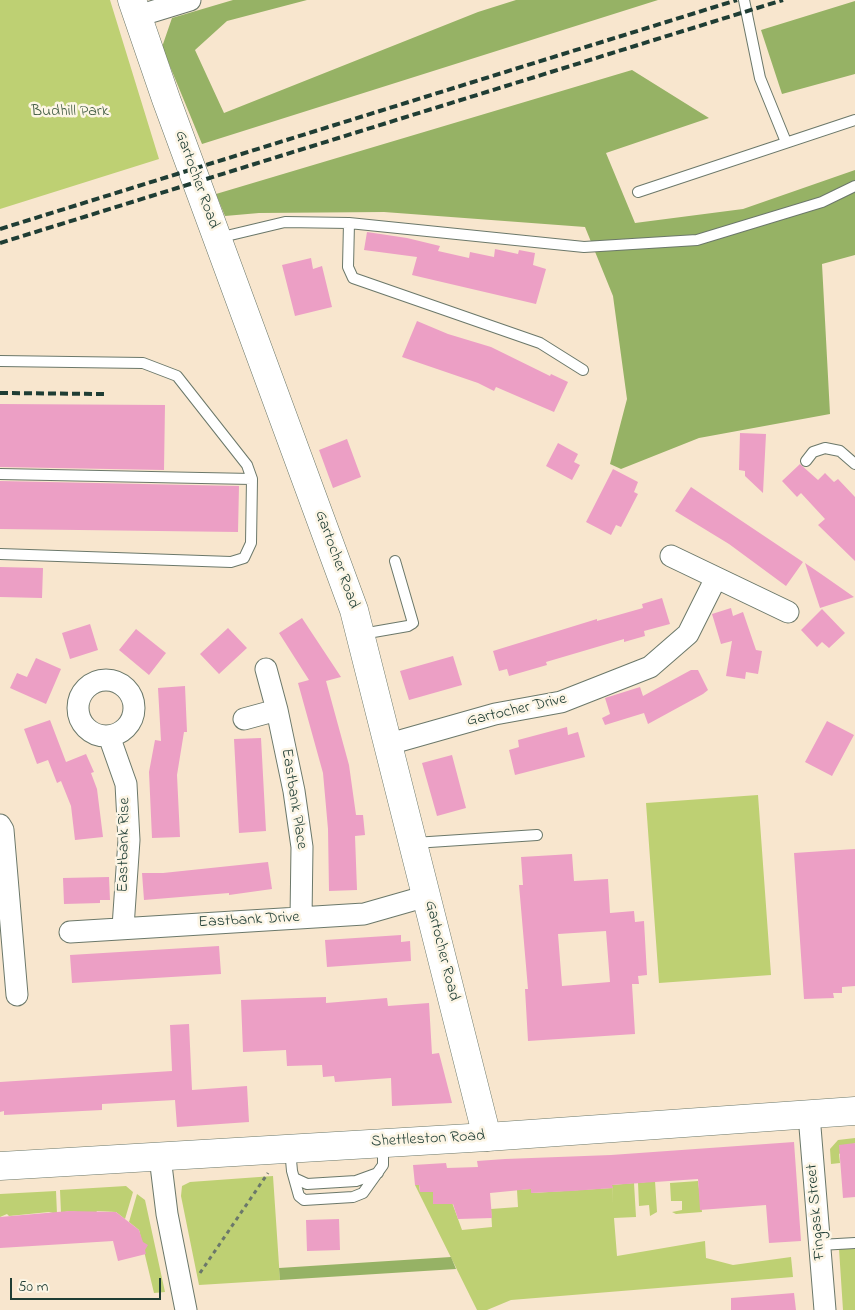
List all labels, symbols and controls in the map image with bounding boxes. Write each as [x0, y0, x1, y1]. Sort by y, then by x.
park label: Budhill Park [31, 102, 109, 122]
street label: Gartocher Road [169, 128, 223, 232]
street label: Gartocher Road [309, 508, 363, 612]
street label: Gartocher Drive [465, 690, 569, 732]
street label: Eastbank Place [276, 747, 310, 851]
street label: Eastbank Rise [115, 797, 135, 893]
street label: Gartocher Road [419, 899, 463, 1003]
street label: Eastbank Drive [198, 909, 300, 933]
street label: Shettleston Road [370, 1127, 486, 1153]
street label: Fingask Street [803, 1163, 831, 1261]
scale bar [12, 1268, 164, 1300]
text: 50 m [18, 1276, 48, 1298]

